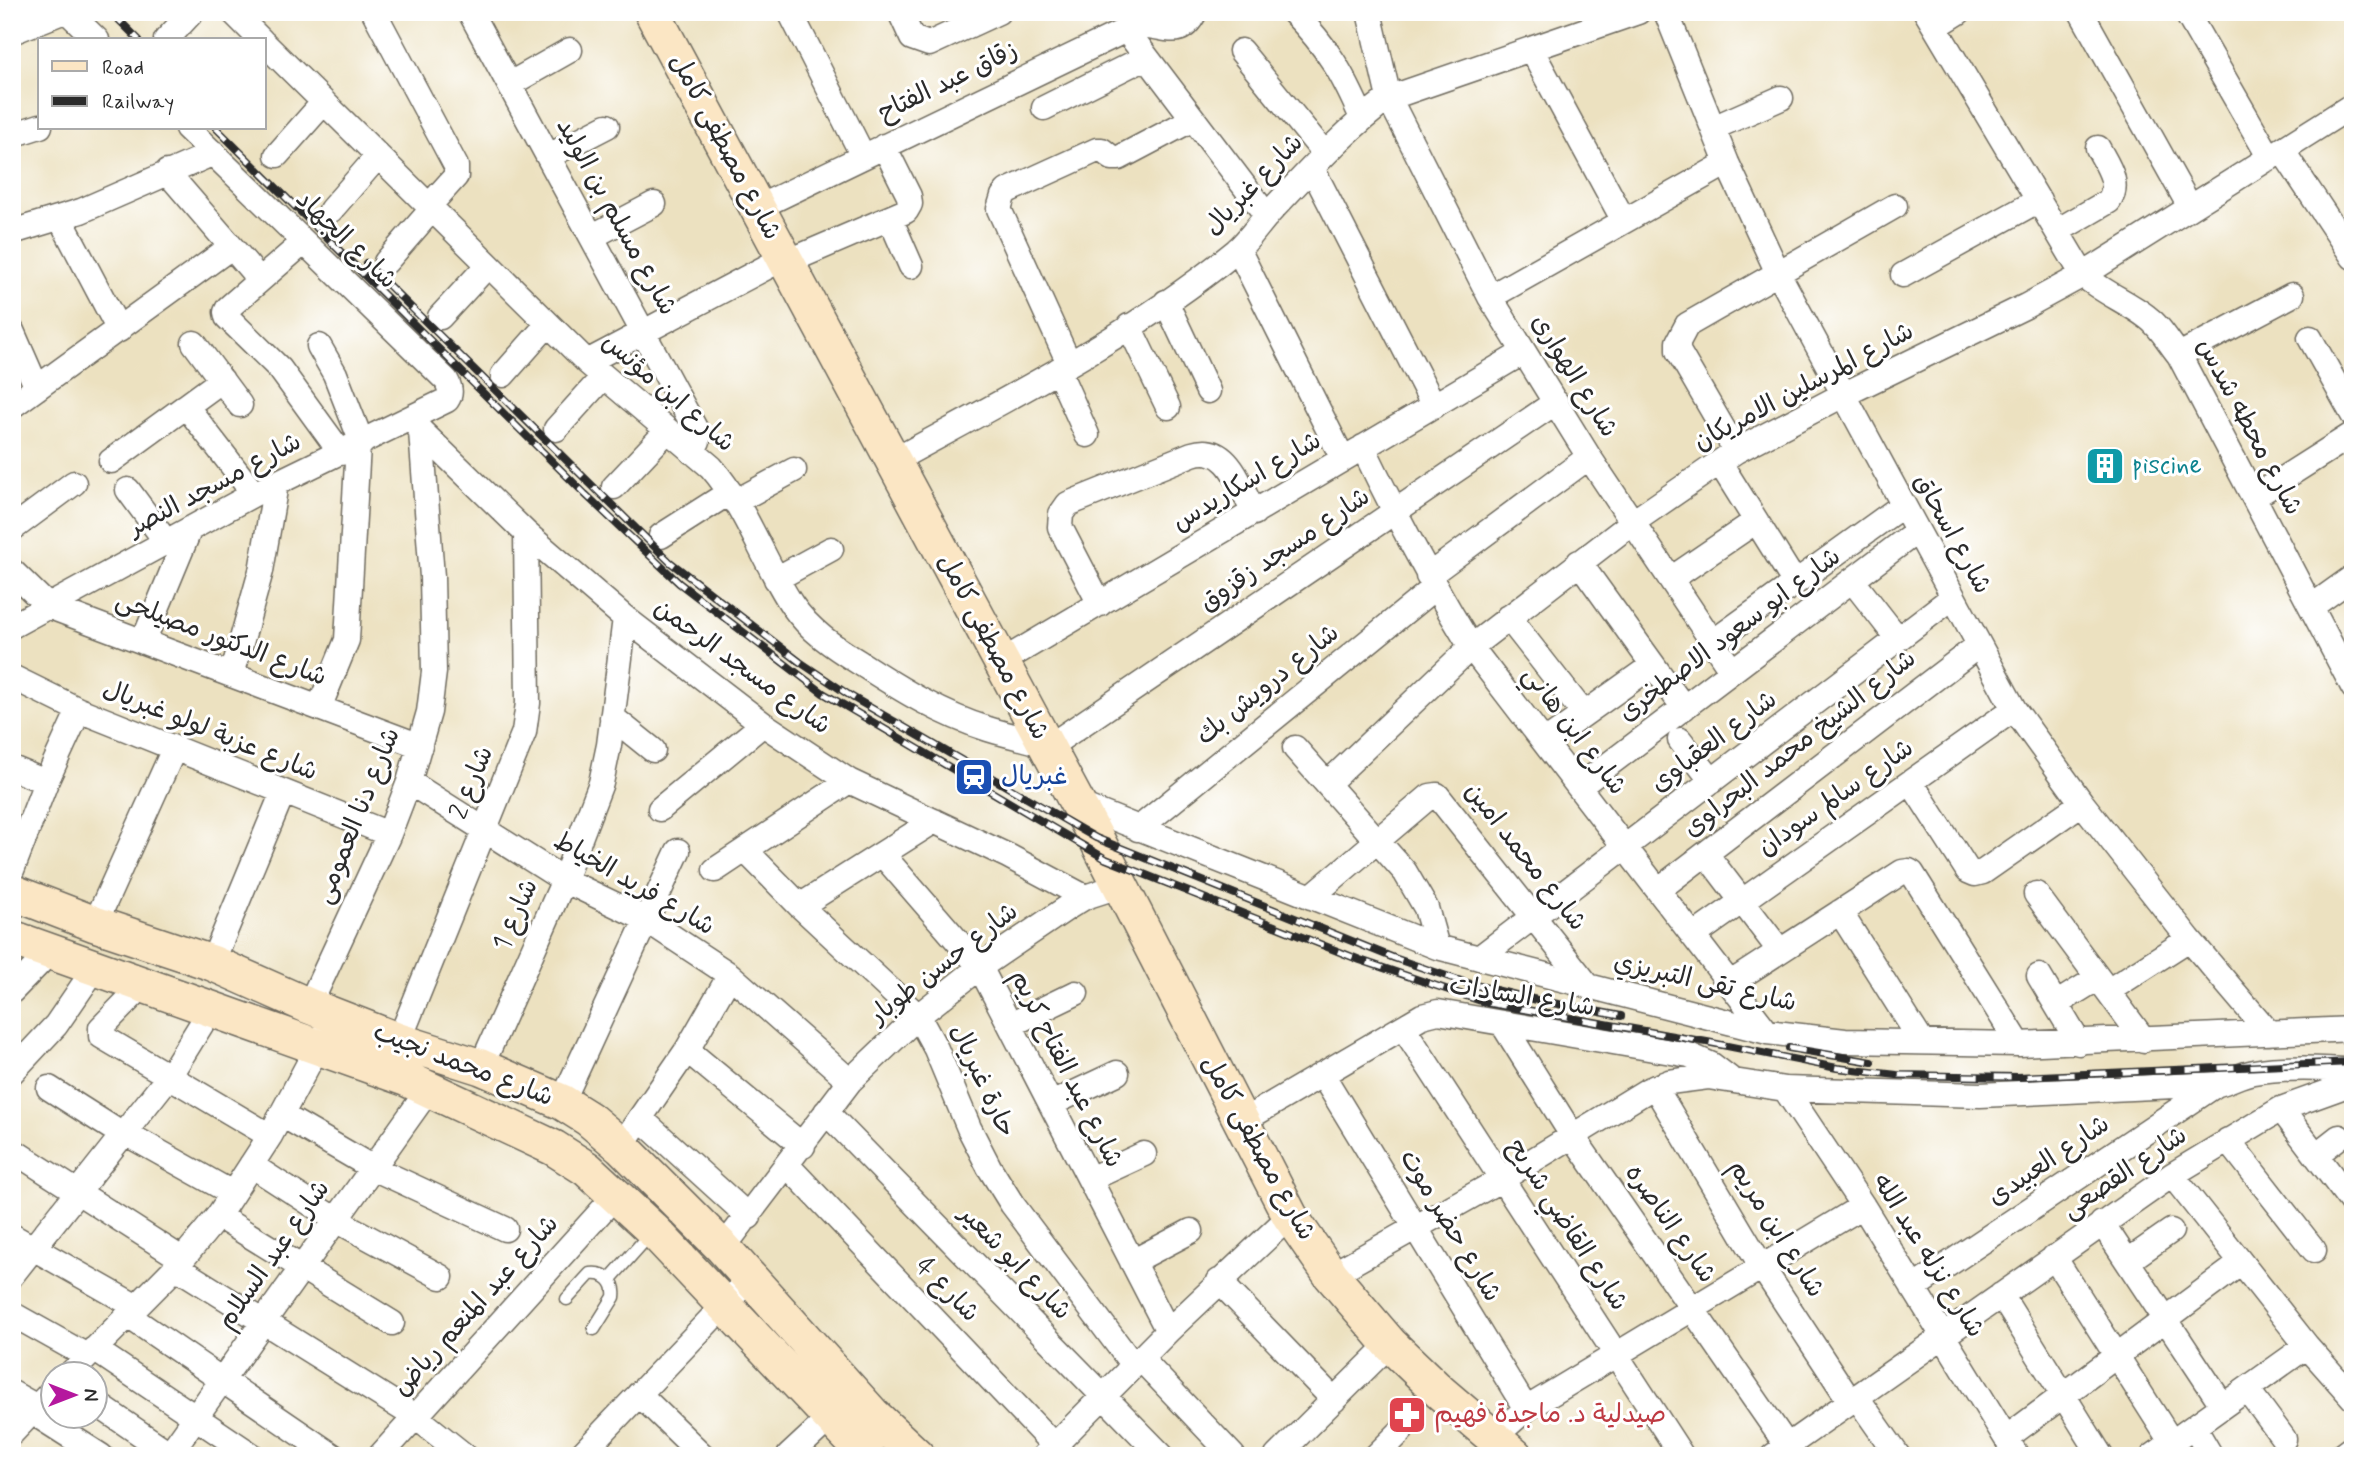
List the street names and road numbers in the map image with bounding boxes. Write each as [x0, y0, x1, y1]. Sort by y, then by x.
street label: زقاق عبد الفتاح [873, 34, 1023, 130]
street label: شارع مصطفى كامل [661, 48, 789, 246]
street label: شارع مسلم بن الوليد [547, 112, 684, 322]
street label: شارع غبريال [1197, 127, 1311, 243]
street label: شارع الجهاد [288, 183, 404, 297]
street label: شارع الهوارى [1523, 308, 1625, 444]
street label: شارع المرسلين الامريكان [1688, 315, 1920, 459]
street label: شارع ابن مؤنس [594, 326, 742, 460]
street label: شارع محطه شدس [2188, 332, 2310, 522]
street label: شارع اسكاريدس [1166, 424, 1328, 540]
street label: شارع مسجد النصر [121, 425, 307, 546]
street label: شارع اسحاق [1905, 468, 1999, 600]
street label: شارع مسجد زقزوق [1193, 480, 1377, 620]
street label: شارع ابو سعود الاصطخرى [1612, 540, 1848, 730]
street label: شارع مصطفى كامل [929, 548, 1057, 746]
street label: شارع الدكتور مصيلحى [111, 583, 331, 695]
street label: شارع مسجد الرحمن [647, 591, 837, 743]
street label: شارع درويش بك [1189, 617, 1347, 753]
street label: شارع الشيخ محمد البحراوى [1676, 642, 1924, 846]
street label: شارع ابن هاني [1511, 660, 1634, 805]
street label: شارع عزبة لولو غبريال [98, 672, 322, 790]
street label: شارع العقباوى [1644, 683, 1784, 801]
street label: شارع دنا العمومى [307, 723, 409, 909]
street label: شارع سالم سودان [1751, 732, 1921, 865]
street label: شارع 2 [442, 741, 502, 825]
street label: شارع محمد امين [1456, 776, 1594, 938]
street label: شارع فريد الخياط [547, 824, 721, 944]
street label: شارع 1 [485, 874, 547, 956]
street label: شارع حسن طوبار [862, 895, 1026, 1034]
street label: شارع تقى التبريزي [1610, 945, 1800, 1021]
street label: شارع عبد الفتاح كريم [1001, 964, 1131, 1174]
street label: شارع السادات [1447, 969, 1597, 1025]
street label: شارع محمد نجيب [368, 1015, 558, 1115]
street label: حارة غبريال [941, 1019, 1023, 1143]
street label: شارع مصطفى كامل [1193, 1049, 1323, 1247]
street label: شارع العبيدى [1981, 1108, 2117, 1214]
street label: شارع القصعى [2056, 1119, 2194, 1227]
street label: شارع القاضي شريح [1495, 1132, 1635, 1320]
street label: شارع حضر موت [1391, 1144, 1509, 1308]
street label: شارع ابن مريم [1719, 1154, 1832, 1305]
street label: شارع الناصره [1617, 1158, 1723, 1290]
street label: شارع نزله عبد الله [1864, 1168, 1992, 1344]
street label: شارع عبد السلام [210, 1174, 339, 1337]
street label: شارع ابو شعير [950, 1197, 1078, 1328]
street label: شارع عبد المنعم رياض [385, 1208, 567, 1405]
street label: شارع 4 [908, 1250, 986, 1330]

